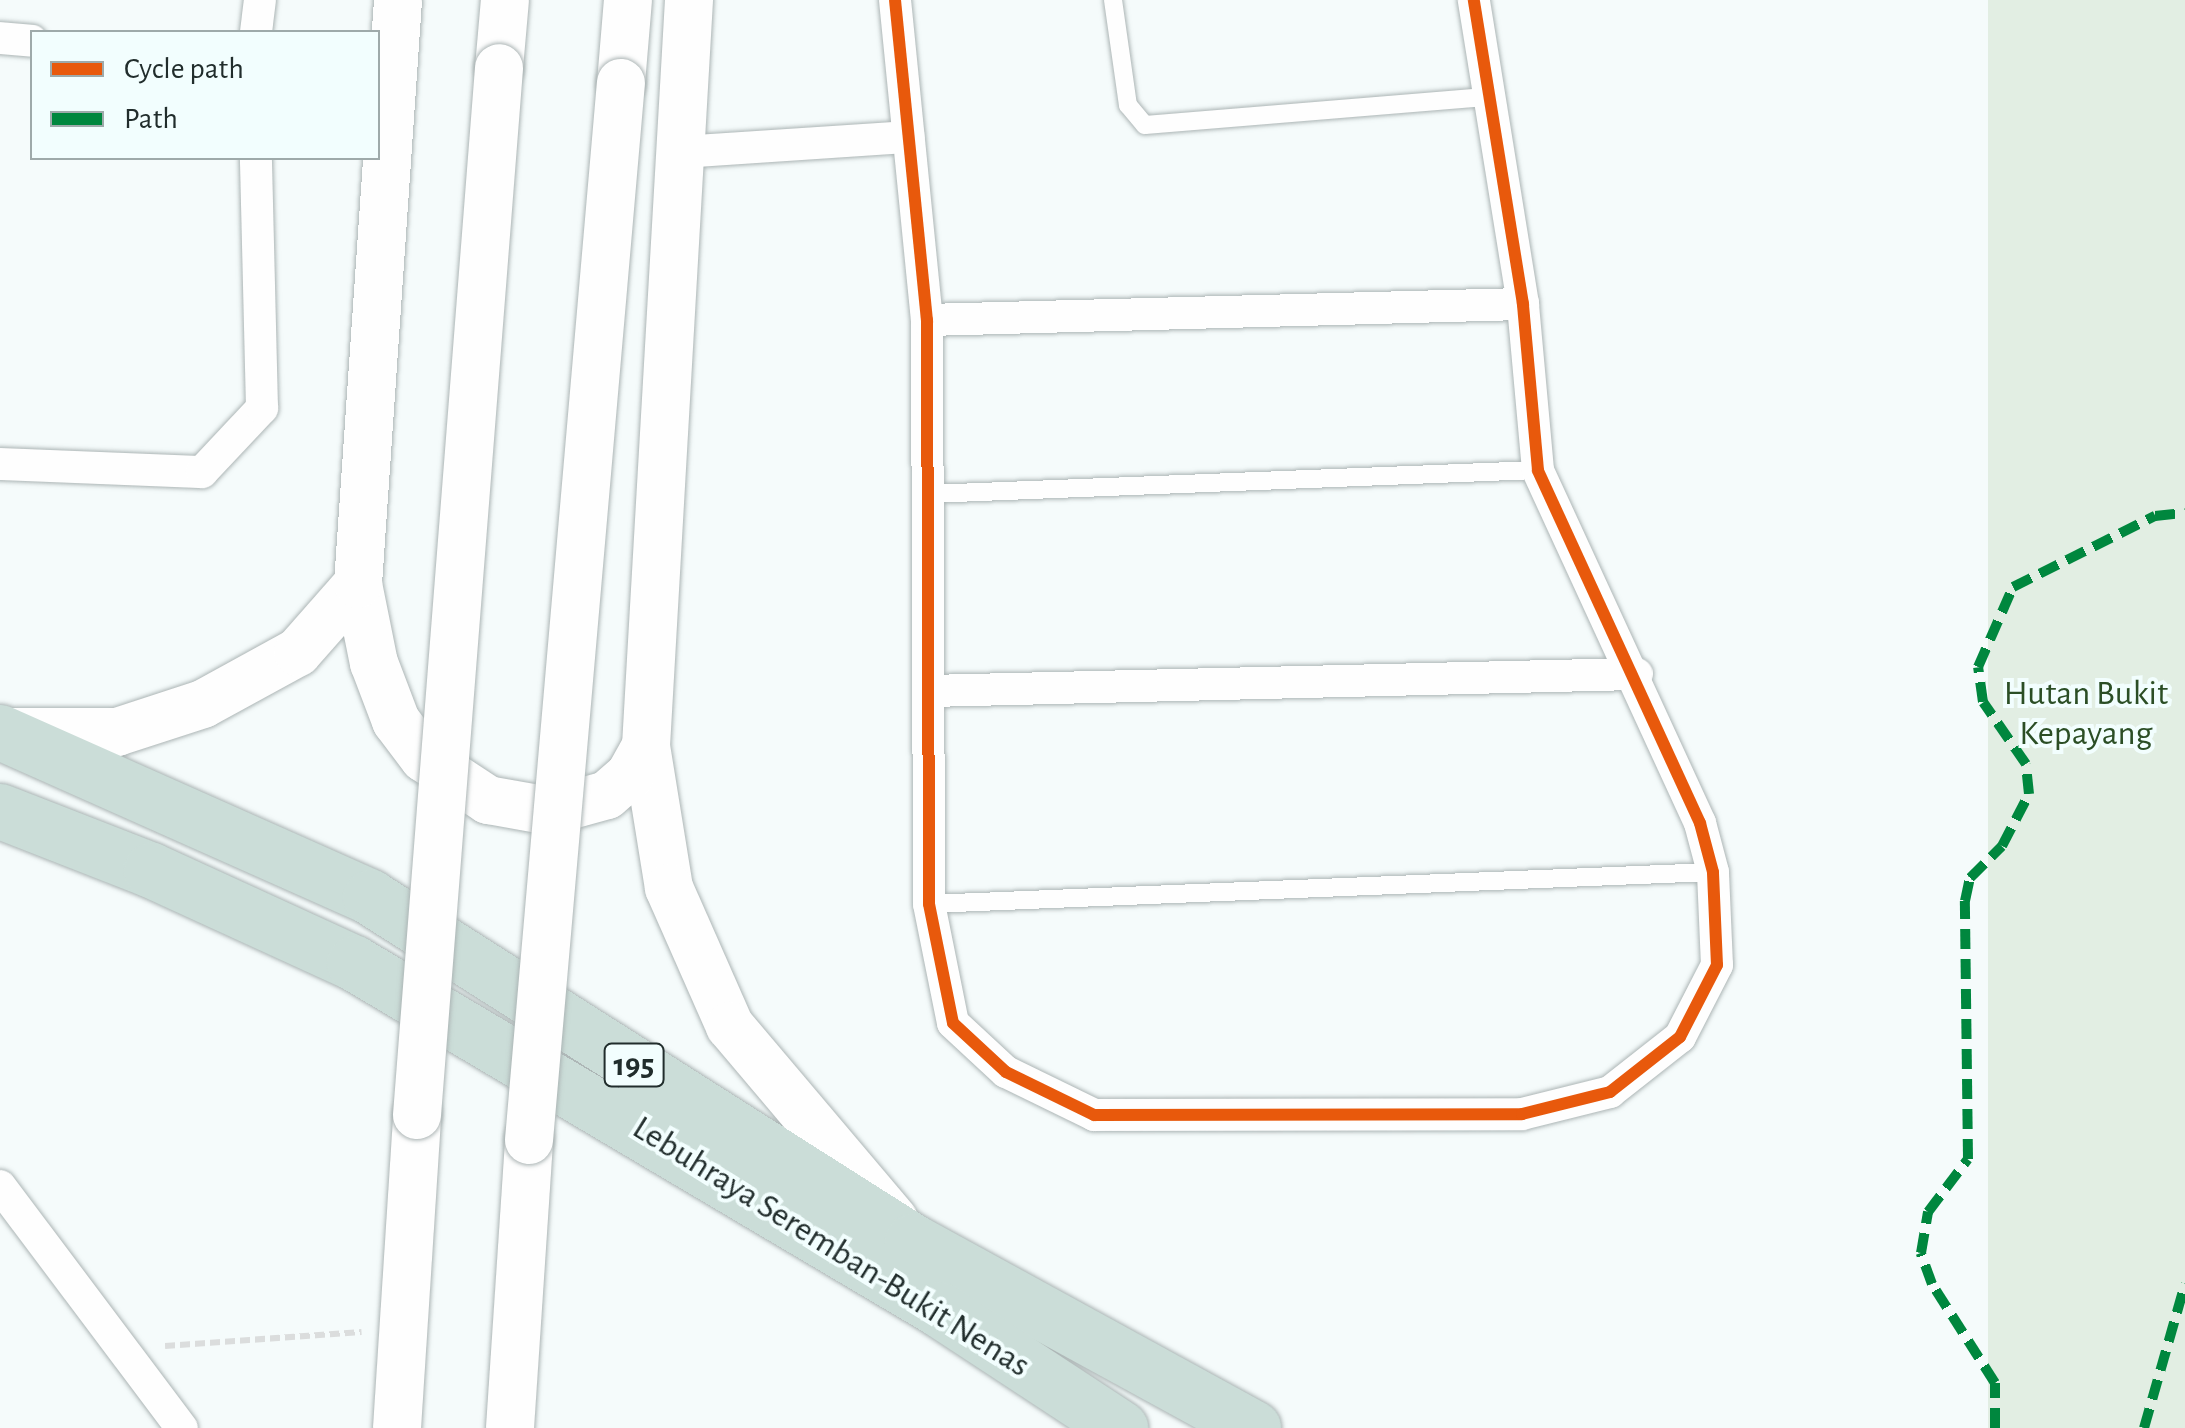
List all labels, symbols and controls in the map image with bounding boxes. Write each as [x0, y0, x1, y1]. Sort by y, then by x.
legend [30, 30, 380, 160]
text: Cycle path [124, 54, 244, 84]
text: Path [124, 104, 178, 134]
park label: Hutan Bukit Kepayang [2004, 673, 2168, 755]
road number: 195 [602, 1038, 666, 1092]
street label: Lebuhraya Seremban-Bukit Nenas [625, 1107, 1037, 1387]

